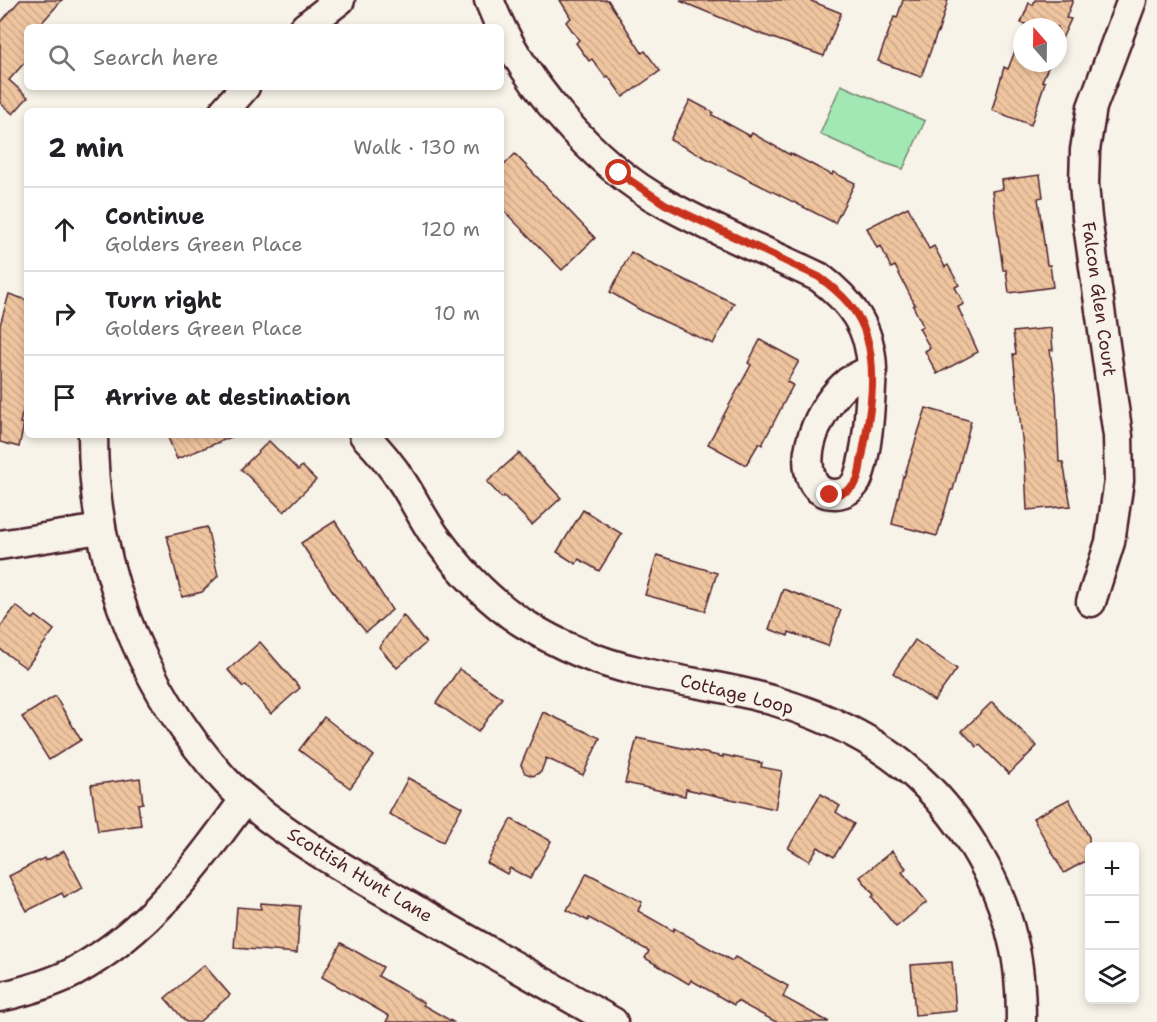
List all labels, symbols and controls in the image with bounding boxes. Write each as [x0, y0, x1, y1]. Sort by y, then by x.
north arrow [1013, 18, 1067, 72]
search box [24, 24, 504, 90]
icon: search [45, 41, 78, 74]
text: Search here [93, 43, 219, 72]
text: 2 min [48, 130, 124, 165]
text: Walk · 130 m [353, 134, 480, 160]
route start [605, 159, 631, 185]
text: Continue [105, 202, 205, 231]
icon: ahead [48, 213, 81, 246]
text: 120 m [421, 216, 480, 242]
street label: Falcon Glen Court [1076, 220, 1122, 378]
text: Golders Green Place [105, 231, 302, 257]
text: Turn right [105, 286, 222, 315]
icon: right [48, 297, 81, 330]
text: 10 m [434, 300, 480, 326]
text: Golders Green Place [105, 315, 302, 341]
icon: arrive [48, 381, 81, 414]
text: Arrive at destination [105, 383, 351, 412]
route end [816, 481, 842, 507]
street label: Cottage Loop [678, 668, 796, 720]
street label: Scottish Hunt Lane [283, 822, 437, 928]
map controls [1085, 842, 1139, 1004]
button: + [1085, 842, 1139, 896]
button: − [1085, 896, 1139, 950]
button: layers [1085, 950, 1139, 1004]

